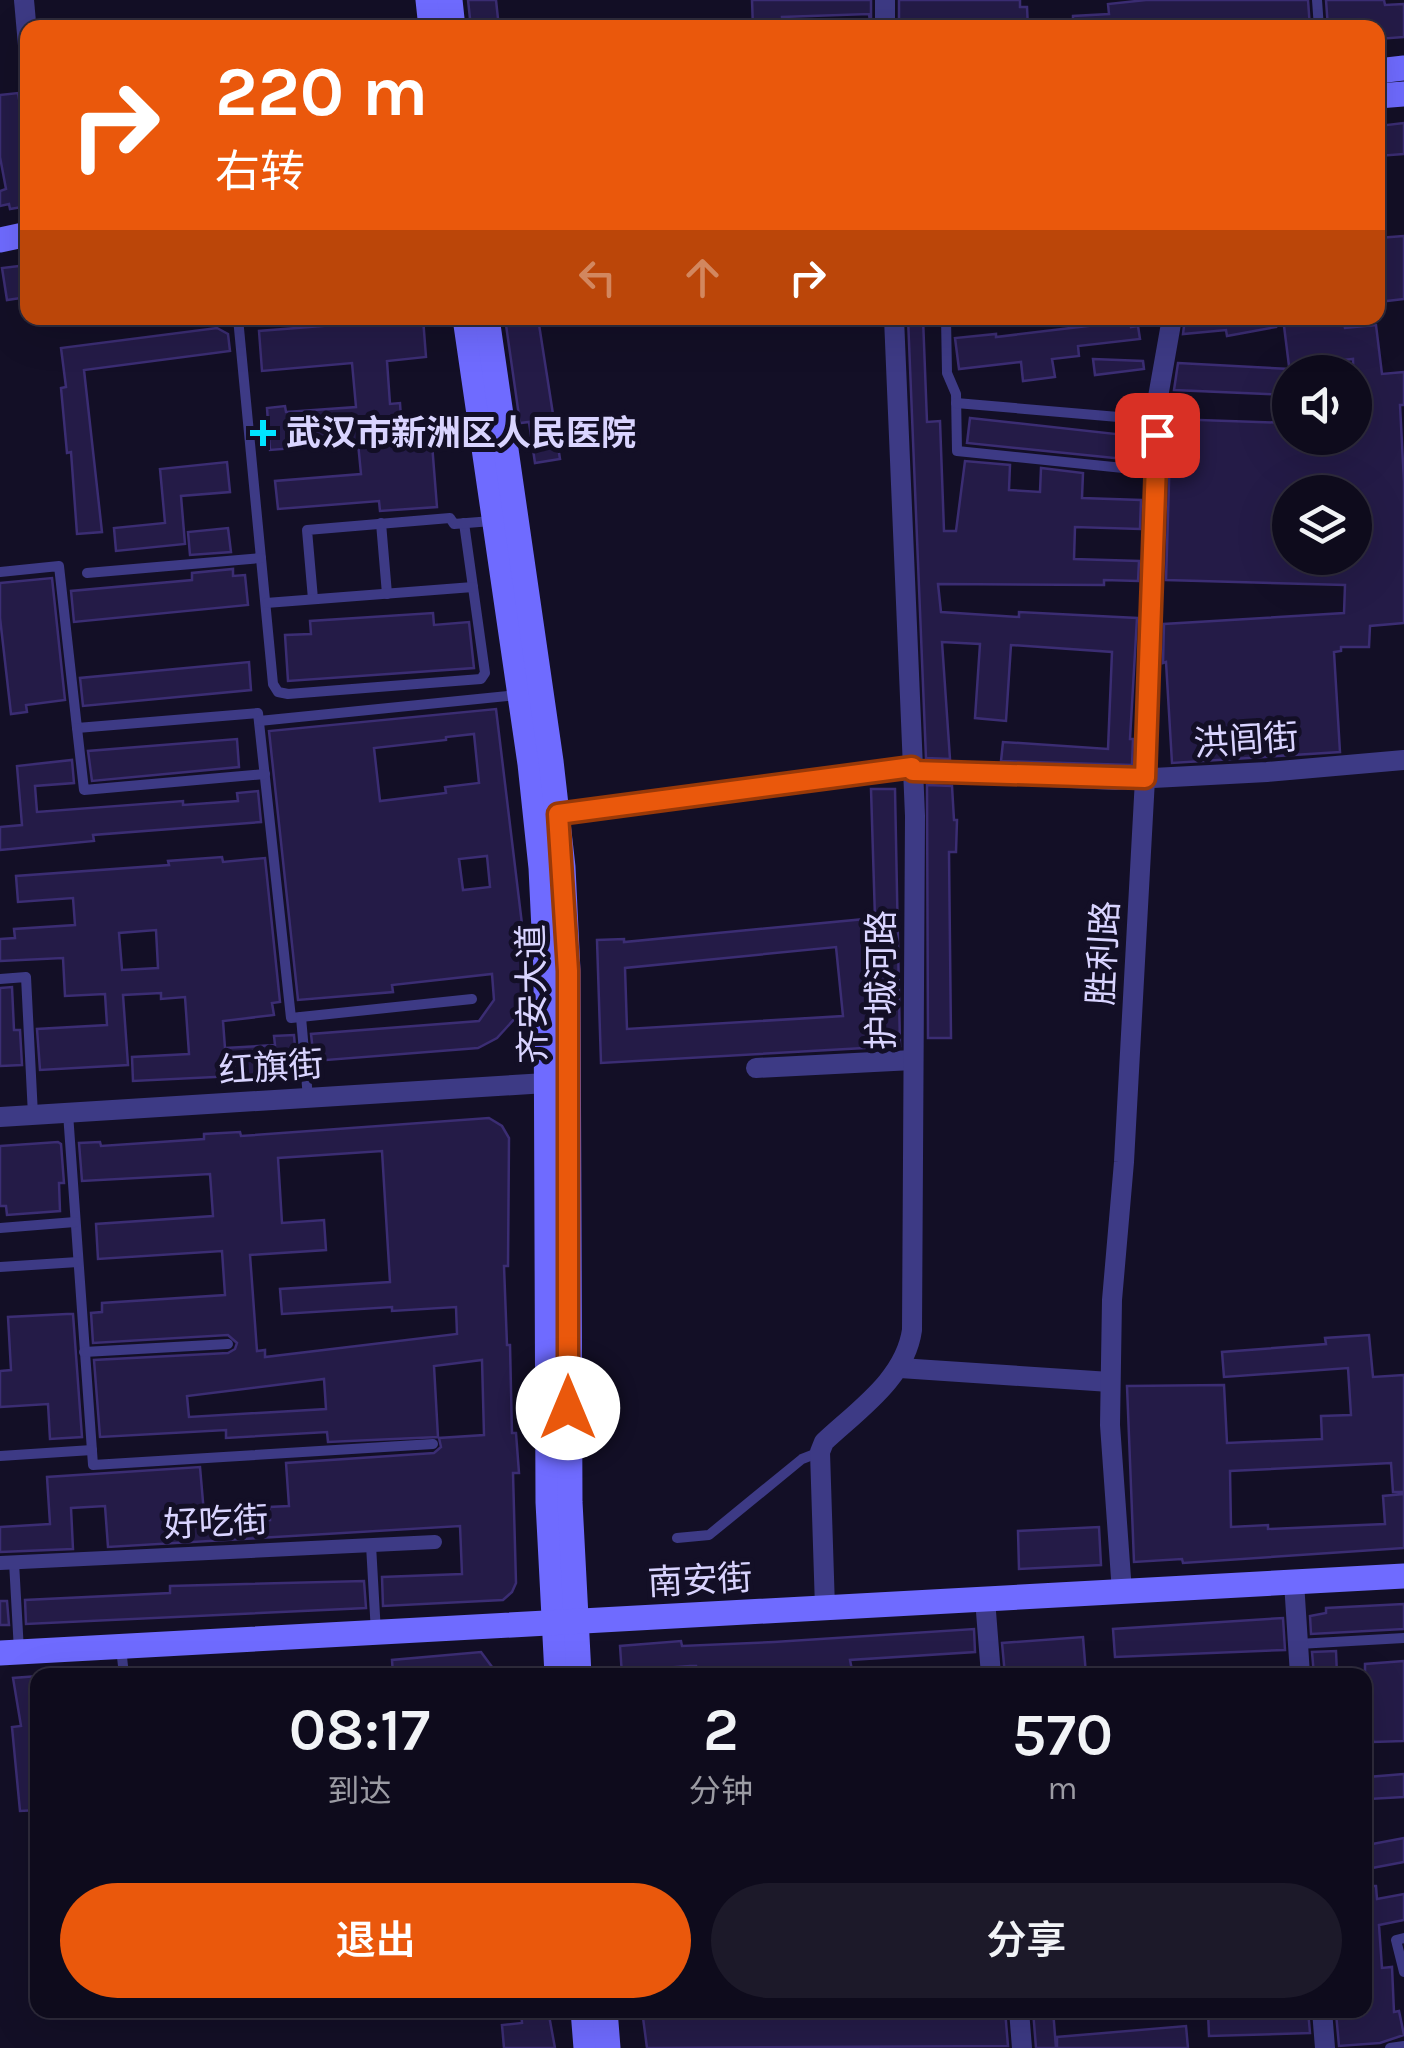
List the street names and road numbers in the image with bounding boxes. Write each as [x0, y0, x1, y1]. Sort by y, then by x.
street label: 洪闾街 [1192, 716, 1300, 765]
street label: 胜利路 [1080, 900, 1127, 1007]
street label: 护城河路 [861, 910, 902, 1050]
street label: 齐安大道 [511, 924, 554, 1064]
street label: 红旗街 [217, 1043, 325, 1092]
street label: 好吃街 [163, 1499, 270, 1546]
street label: 南安街 [647, 1557, 754, 1604]

